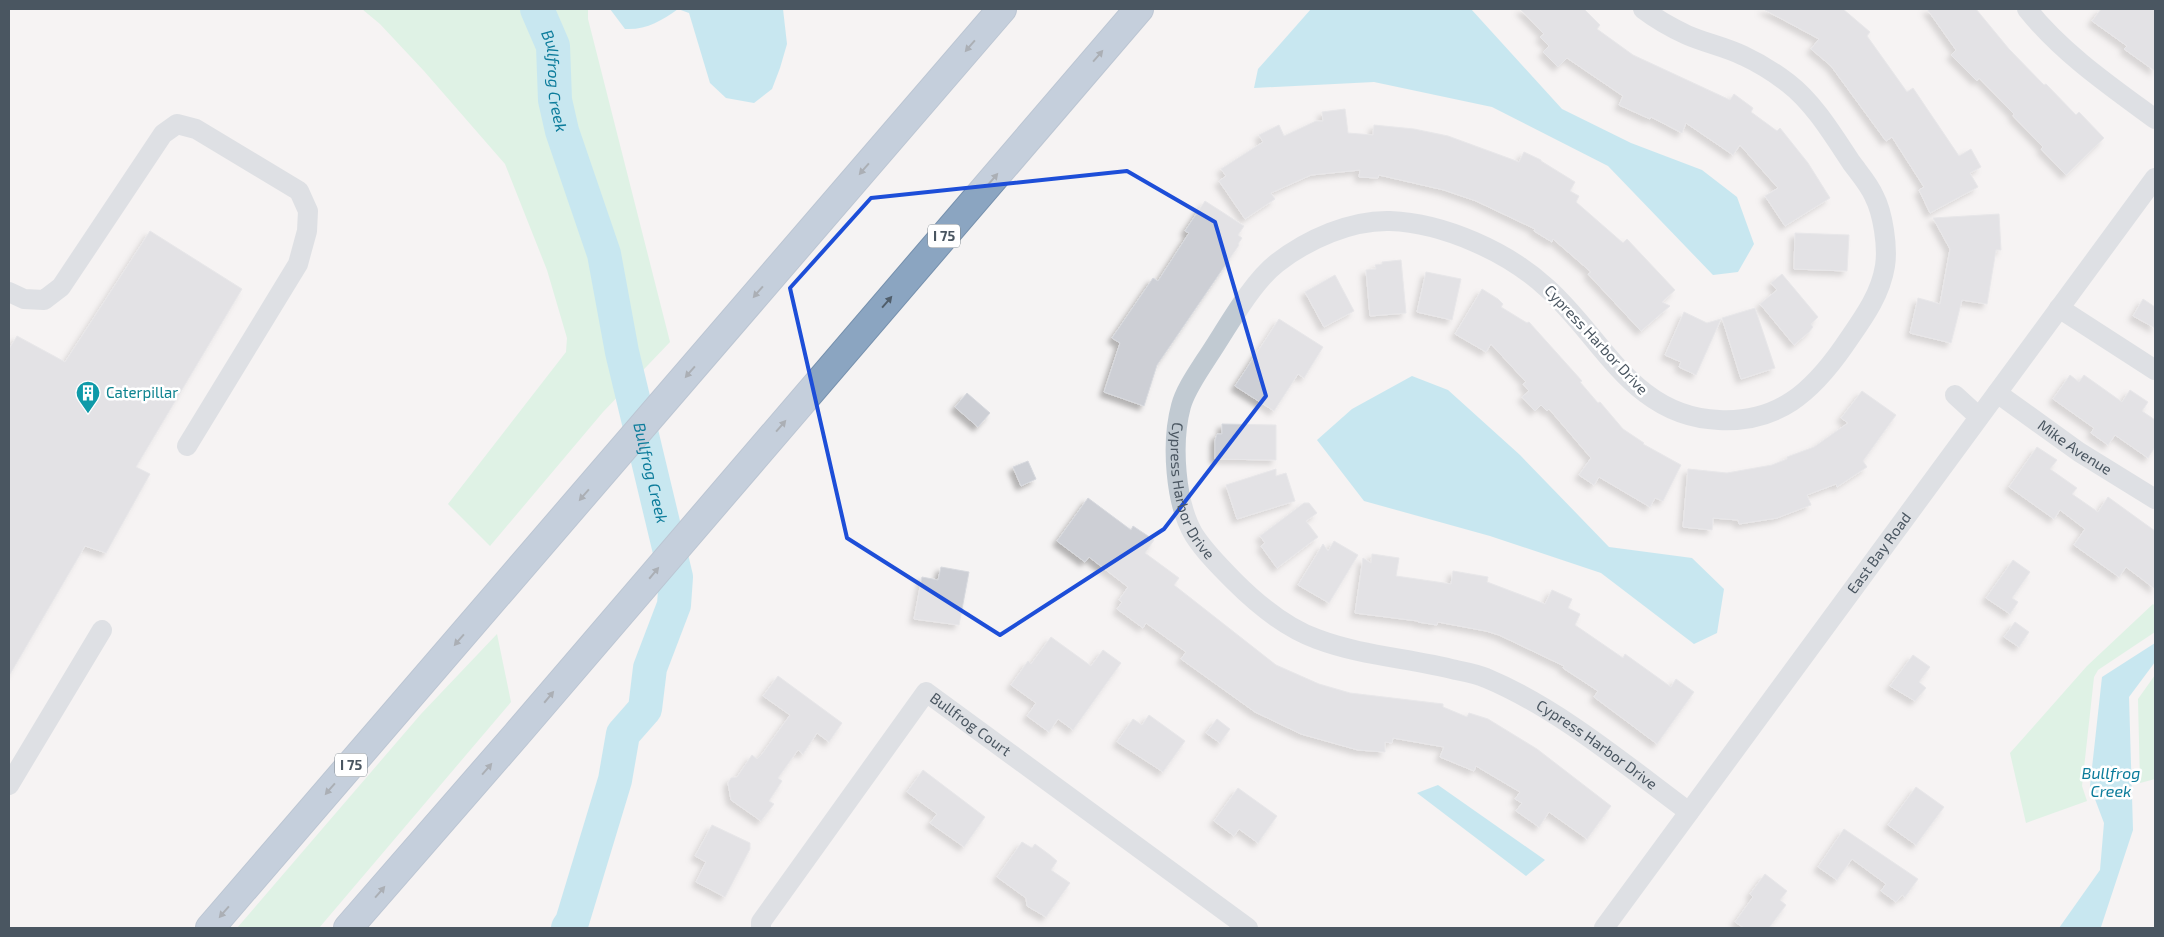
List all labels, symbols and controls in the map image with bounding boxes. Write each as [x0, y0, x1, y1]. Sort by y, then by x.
water label: Bullfrog Creek [538, 27, 572, 133]
one-way arrow [964, 39, 976, 51]
one-way arrow [1093, 50, 1104, 63]
one-way arrow [859, 163, 870, 175]
one-way arrow [987, 173, 998, 186]
road number: I 75 [928, 225, 960, 248]
street label: Cypress Harbor Drive [1541, 281, 1652, 398]
one-way arrow [752, 286, 764, 298]
one-way arrow [881, 296, 892, 309]
one-way arrow [684, 365, 696, 377]
building icon: Caterpillar [75, 380, 101, 414]
place label: Caterpillar [106, 383, 178, 401]
street label: Mike Avenue [2035, 415, 2116, 478]
one-way arrow [775, 419, 786, 432]
water label: Bullfrog Creek [630, 420, 673, 525]
street label: Cypress Harbor Drive [1168, 421, 1219, 563]
one-way arrow [578, 488, 590, 500]
street label: East Bay Road [1843, 508, 1914, 597]
one-way arrow [649, 567, 660, 580]
one-way arrow [454, 633, 465, 646]
street label: Bullfrog Court [927, 688, 1015, 759]
one-way arrow [543, 691, 554, 704]
street label: Cypress Harbor Drive [1533, 695, 1661, 793]
road number: I 75 [335, 754, 367, 776]
one-way arrow [481, 763, 492, 776]
water label: Bullfrog Creek [2082, 763, 2140, 800]
one-way arrow [325, 782, 336, 795]
one-way arrow [374, 885, 385, 898]
one-way arrow [219, 905, 230, 918]

